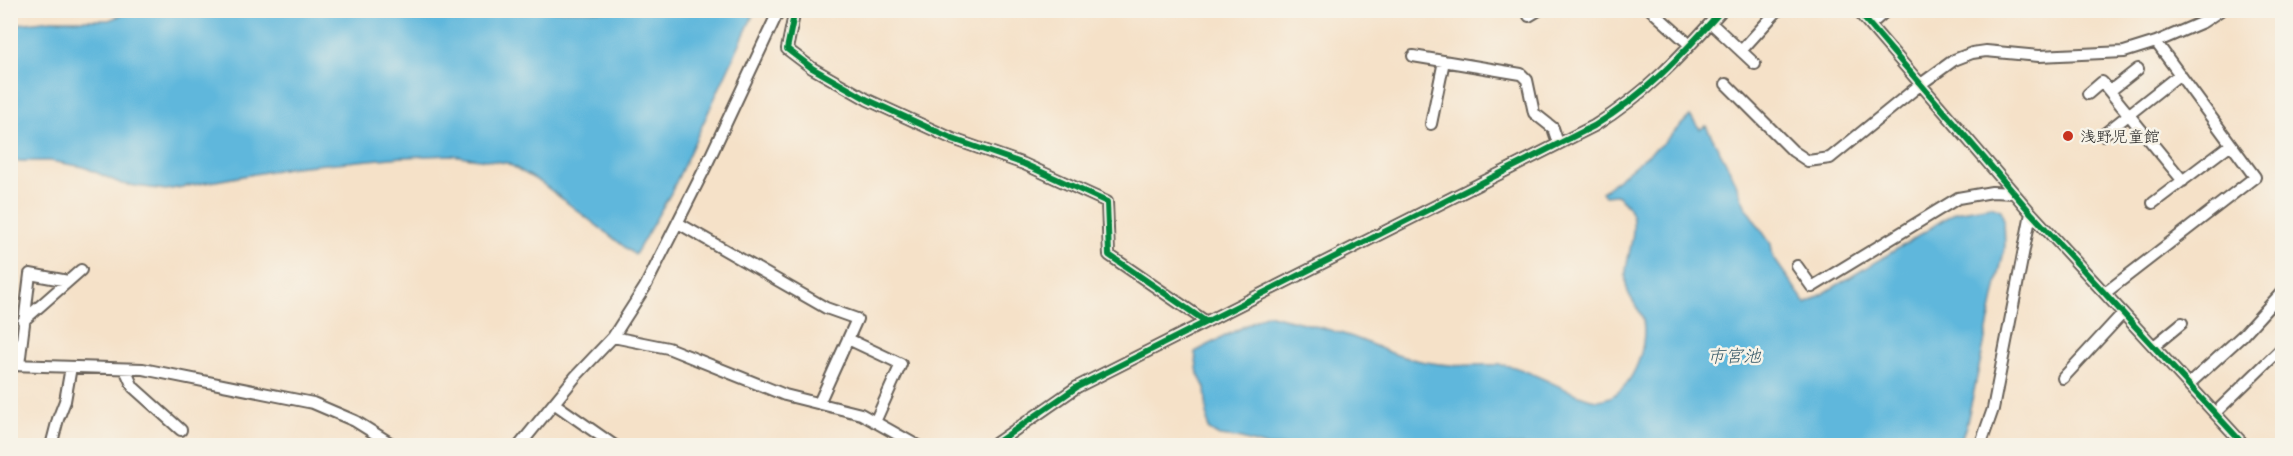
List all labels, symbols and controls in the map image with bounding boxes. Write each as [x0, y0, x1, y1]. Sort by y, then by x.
place label: 浅野児童館 [2080, 128, 2160, 146]
marker: 浅野児童館 [2061, 129, 2075, 143]
water label: 市宮池 [1707, 346, 1762, 367]

